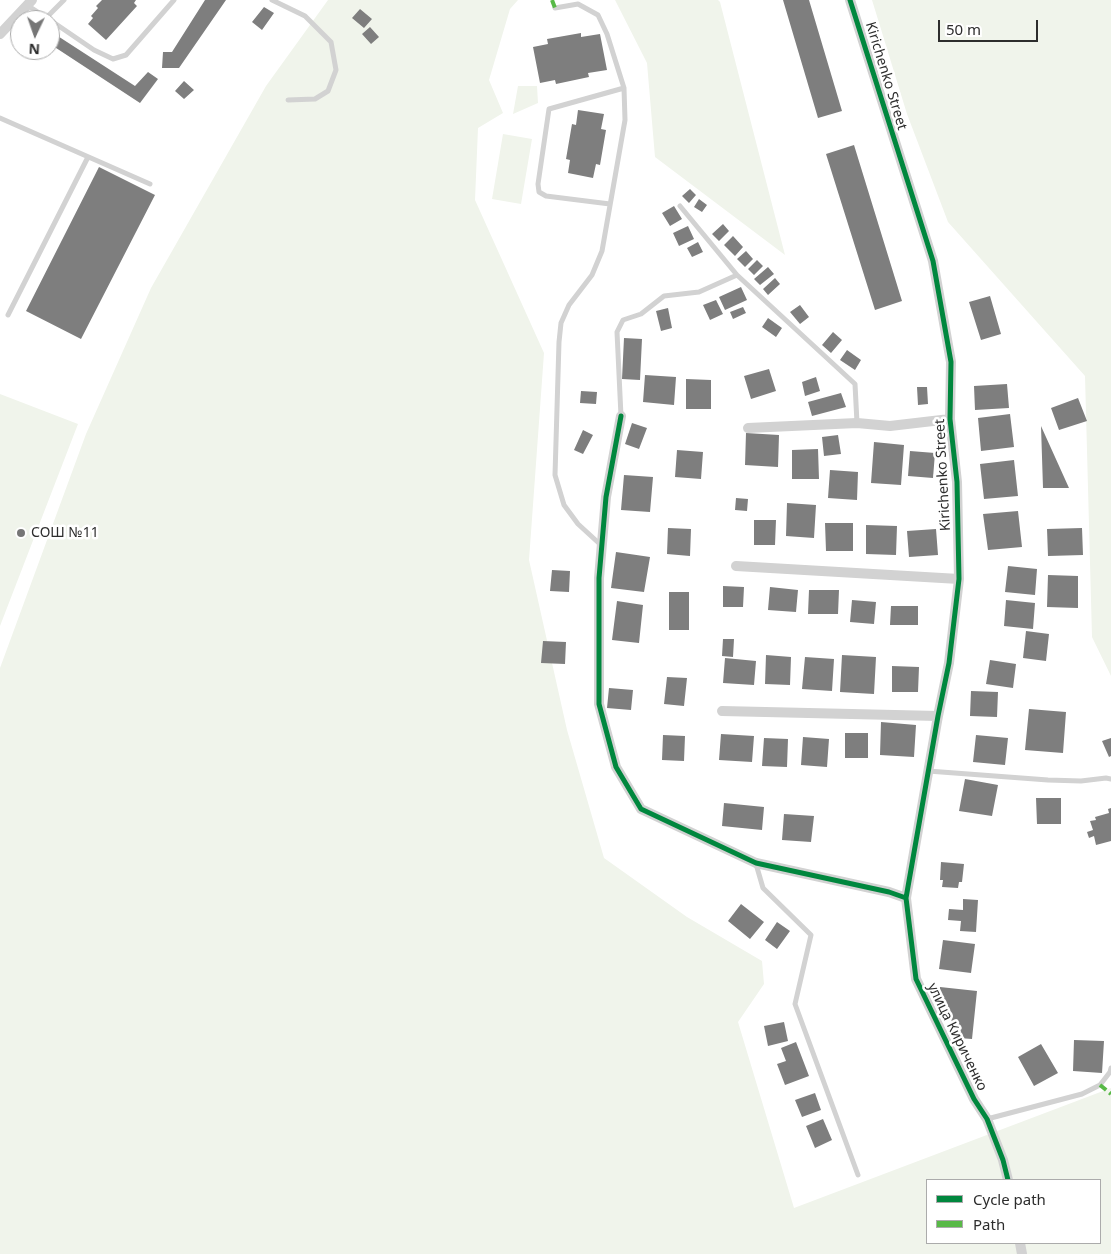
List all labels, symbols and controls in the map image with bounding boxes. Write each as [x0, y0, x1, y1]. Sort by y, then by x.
north arrow [10, 10, 60, 60]
scale bar [941, 10, 1041, 42]
text: 50 m [946, 19, 981, 39]
street label: Kirichenko Street [862, 20, 910, 132]
text: N [28, 40, 40, 59]
street label: Kirichenko Street [932, 419, 954, 531]
place label: СОШ №11 [31, 525, 99, 541]
marker: СОШ №11 [15, 527, 27, 539]
street label: улица Кириченко [924, 980, 990, 1094]
legend [926, 1179, 1101, 1244]
text: Cycle path [973, 1189, 1046, 1209]
text: Path [973, 1214, 1005, 1234]

